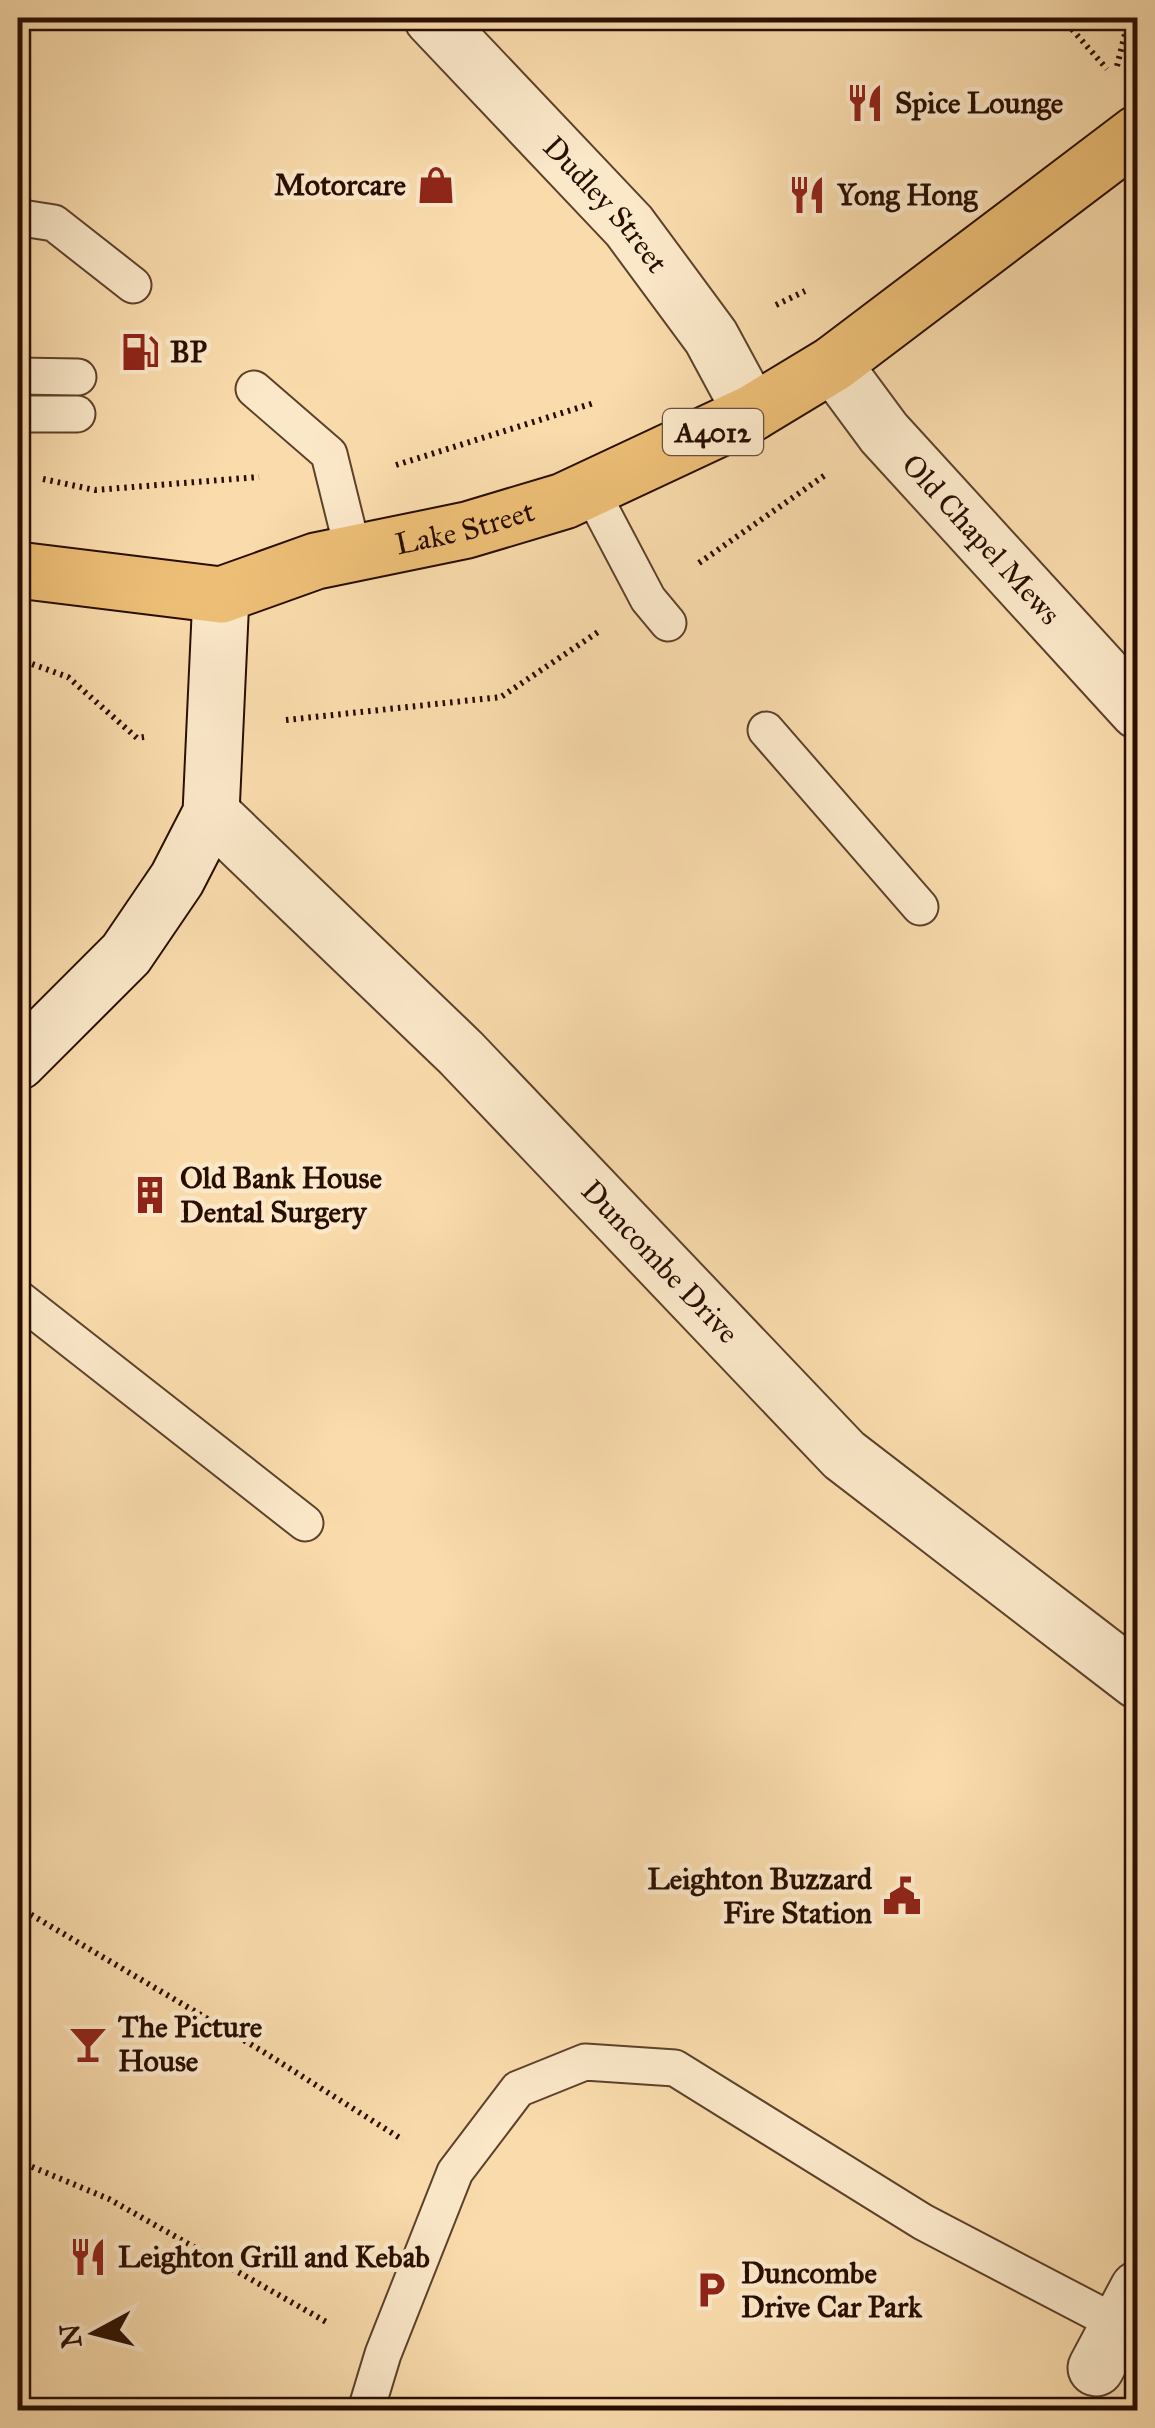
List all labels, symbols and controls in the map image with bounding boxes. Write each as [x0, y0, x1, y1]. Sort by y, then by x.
restaurant icon: Spice Lounge [844, 82, 886, 124]
place label: Spice Lounge [895, 85, 1064, 121]
street label: Dudley Street [536, 129, 676, 280]
shop icon: Motorcare [415, 164, 457, 206]
place label: Motorcare [274, 167, 407, 203]
restaurant icon: Yong Hong [786, 174, 828, 216]
place label: Yong Hong [836, 177, 978, 213]
fuel station icon: BP [119, 331, 161, 373]
place label: BP [170, 334, 207, 370]
road number: A4012 [663, 409, 763, 455]
street label: Old Chapel Mews [894, 447, 1068, 632]
street label: Lake Street [392, 493, 539, 562]
place label: Old Bank House Dental Surgery [180, 1160, 382, 1230]
street label: Duncombe Drive [574, 1173, 746, 1351]
building icon: Old Bank House Dental Surgery [129, 1174, 171, 1216]
place label: Leighton Buzzard Fire Station [648, 1861, 873, 1931]
public building icon: Leighton Buzzard Fire Station [881, 1875, 923, 1917]
place label: The Picture House [118, 2009, 263, 2079]
bar icon: The Picture House [67, 2023, 109, 2065]
restaurant icon: Leighton Grill and Kebab [67, 2236, 109, 2278]
place label: Leighton Grill and Kebab [118, 2239, 430, 2275]
place label: Duncombe Drive Car Park [741, 2255, 923, 2325]
parking icon: Duncombe Drive Car Park [690, 2269, 732, 2311]
north arrow [45, 2283, 145, 2383]
text: N [52, 2322, 89, 2350]

